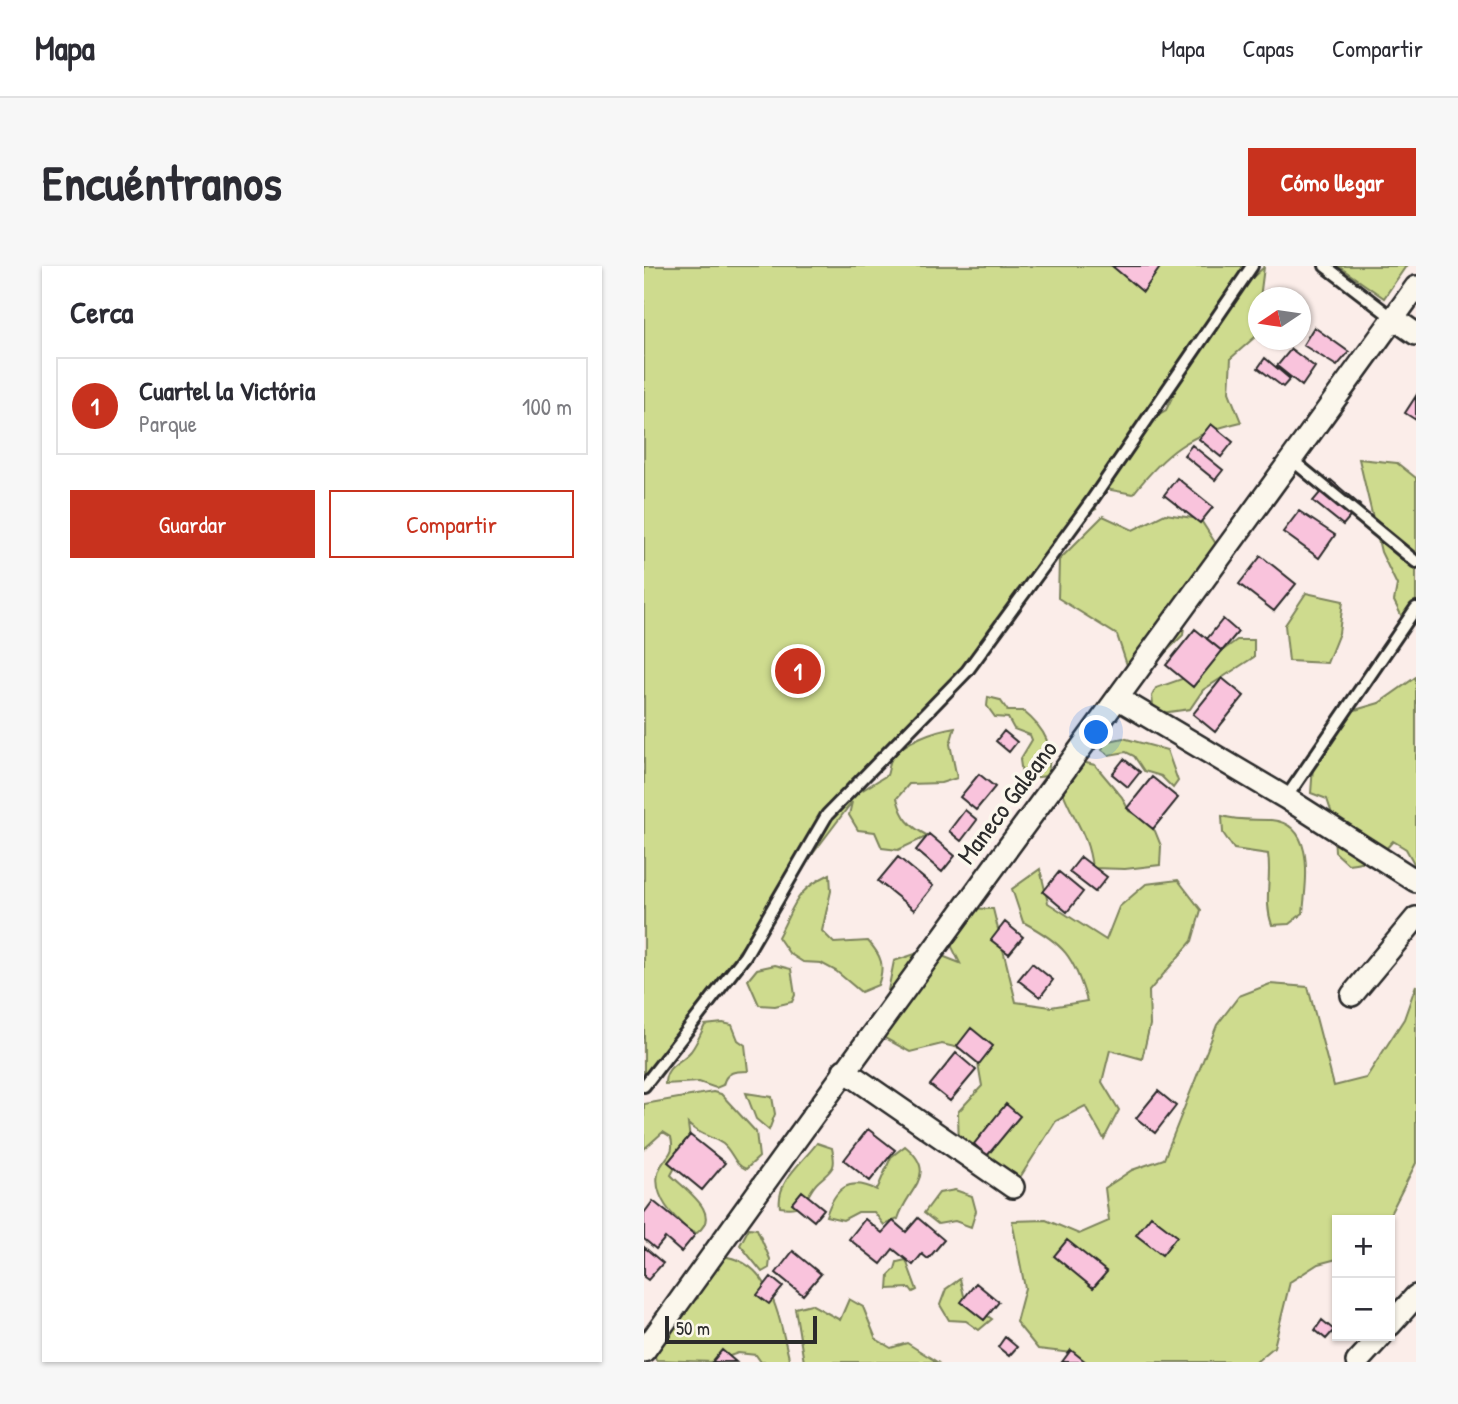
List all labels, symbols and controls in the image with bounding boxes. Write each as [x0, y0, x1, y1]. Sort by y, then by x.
text: Mapa [35, 26, 95, 70]
text: Mapa [1161, 32, 1205, 64]
text: Capas [1243, 32, 1294, 64]
text: Compartir [1332, 32, 1423, 64]
button: Cómo llegar [1248, 148, 1416, 216]
text: Encuéntranos [42, 149, 282, 215]
north arrow [1248, 287, 1311, 350]
text: Cerca [70, 292, 133, 332]
text: Cuartel la Victória [139, 373, 315, 408]
text: 1 [91, 391, 99, 422]
text: 100 m [522, 391, 572, 422]
text: Parque [139, 408, 197, 439]
button: Guardar [70, 490, 315, 558]
button: Compartir [329, 490, 574, 558]
pin: 1 [775, 645, 821, 697]
your location [1079, 715, 1113, 749]
street label: Maneco Galeano [948, 733, 1065, 871]
map controls [1332, 1215, 1395, 1341]
button: + [1332, 1215, 1395, 1278]
button: − [1332, 1278, 1395, 1341]
scale bar [665, 1313, 817, 1345]
text: 50 m [676, 1315, 710, 1341]

